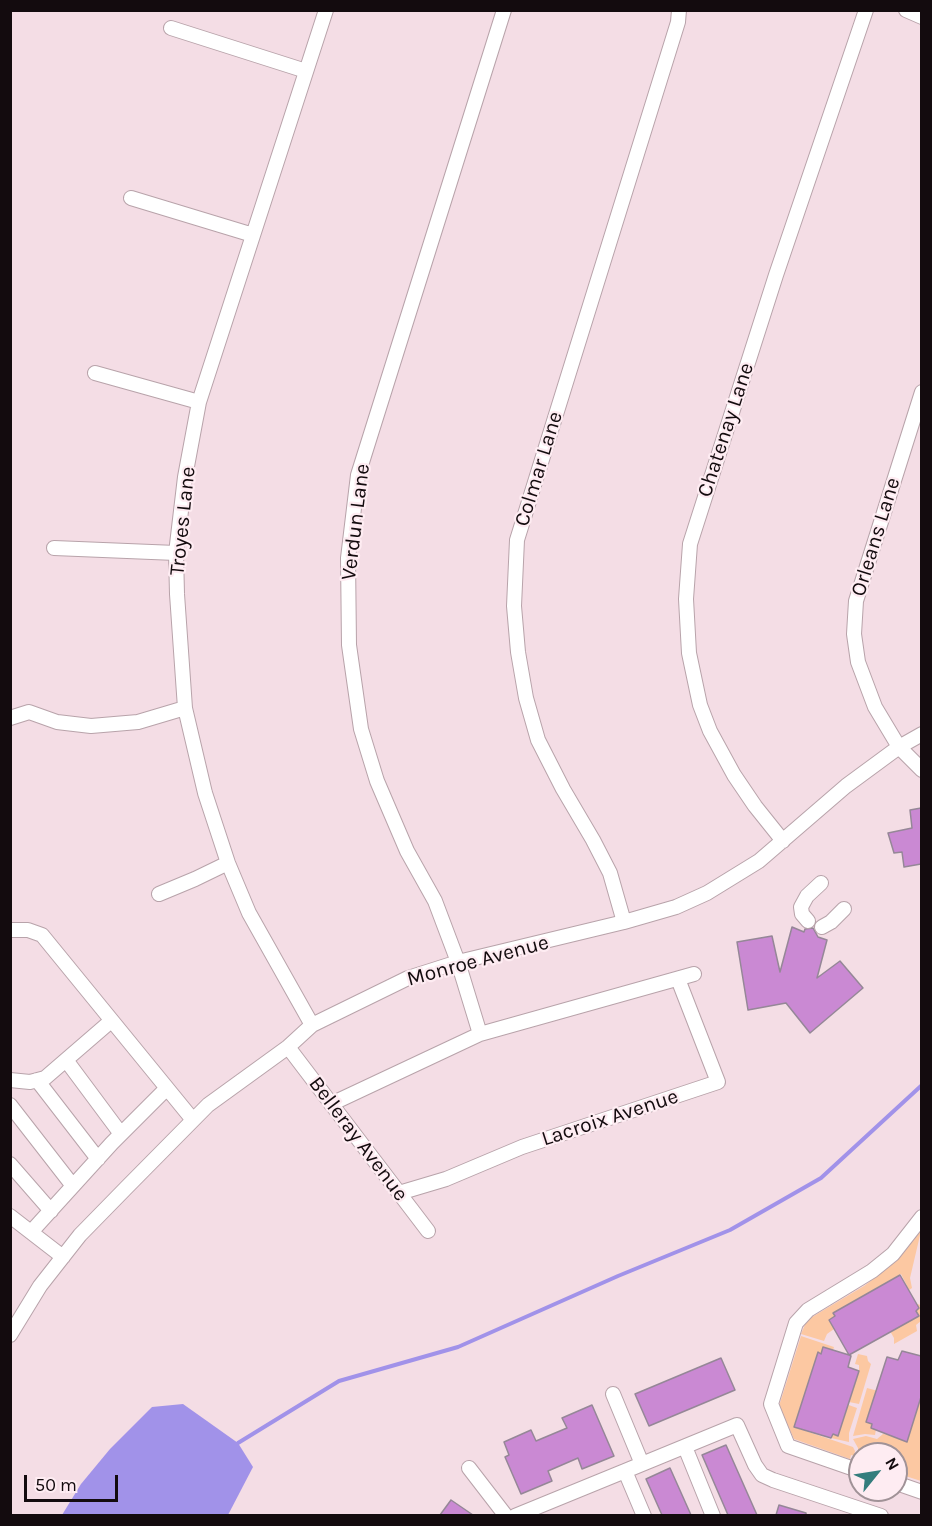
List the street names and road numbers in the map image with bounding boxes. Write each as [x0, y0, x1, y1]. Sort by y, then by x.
street label: Chatenay Lane [692, 360, 760, 500]
street label: Colmar Lane [510, 408, 568, 530]
street label: Verdun Lane [336, 462, 376, 582]
street label: Troyes Lane [165, 465, 201, 577]
street label: Orleans Lane [846, 475, 906, 599]
street label: Monroe Avenue [404, 930, 552, 992]
street label: Belleray Avenue [303, 1072, 413, 1206]
street label: Lacroix Avenue [538, 1084, 682, 1152]

